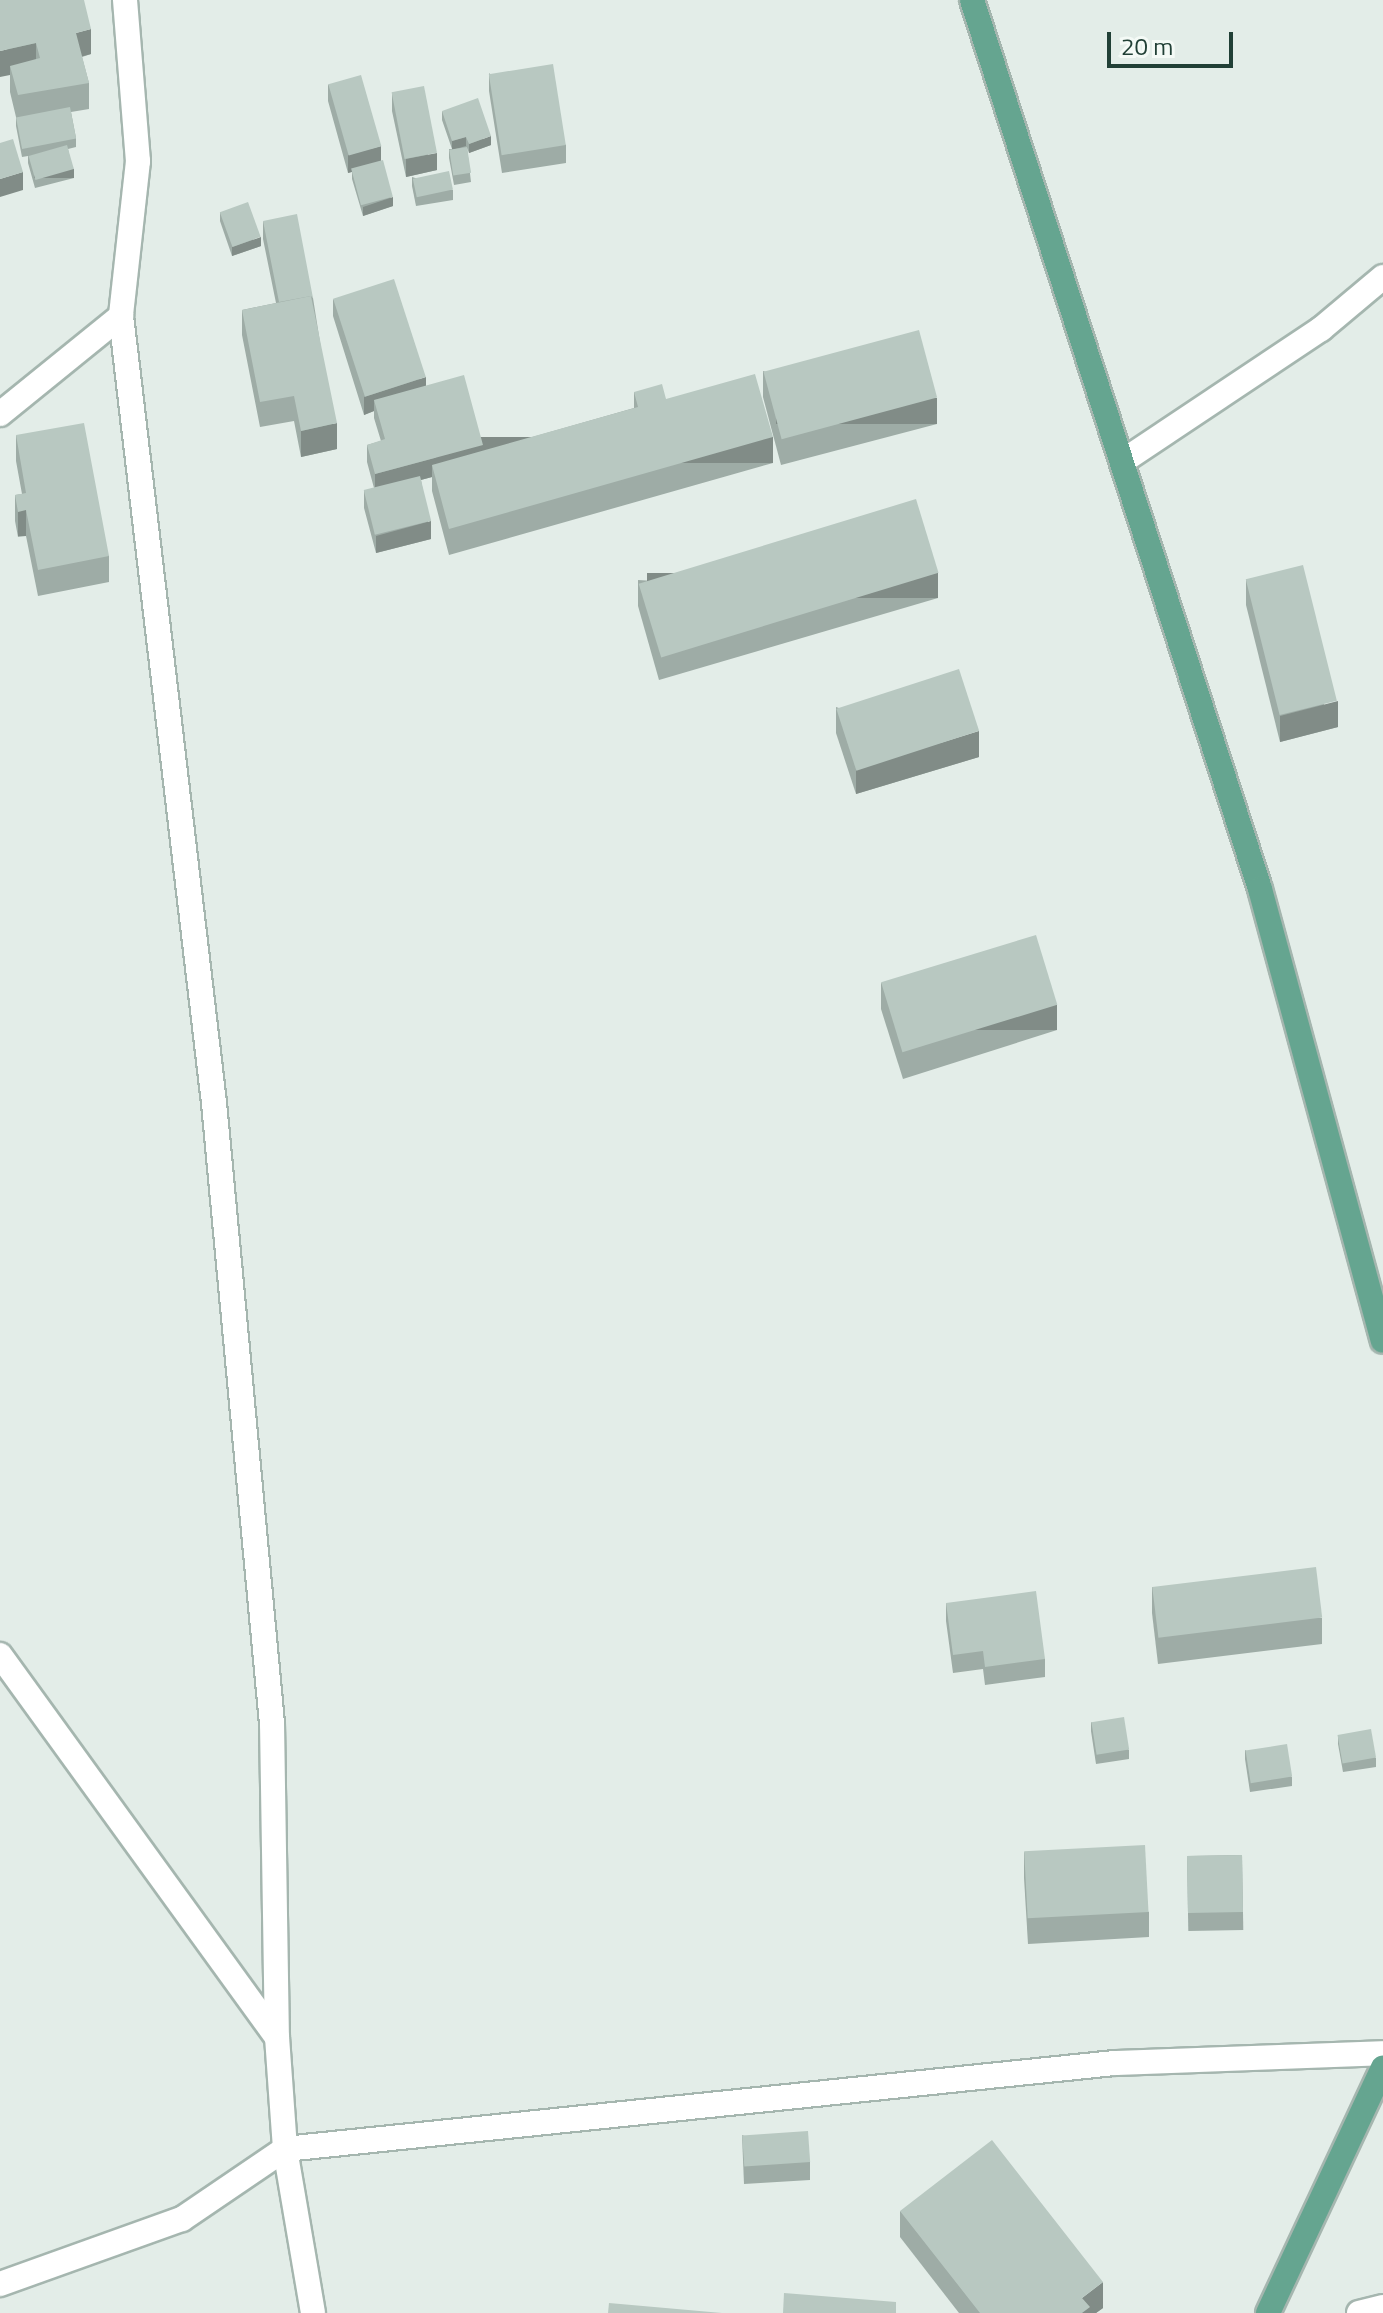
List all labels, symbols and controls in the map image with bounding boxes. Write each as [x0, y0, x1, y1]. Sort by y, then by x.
scale bar [1111, 16, 1237, 66]
text: 20 m [1121, 28, 1173, 64]

